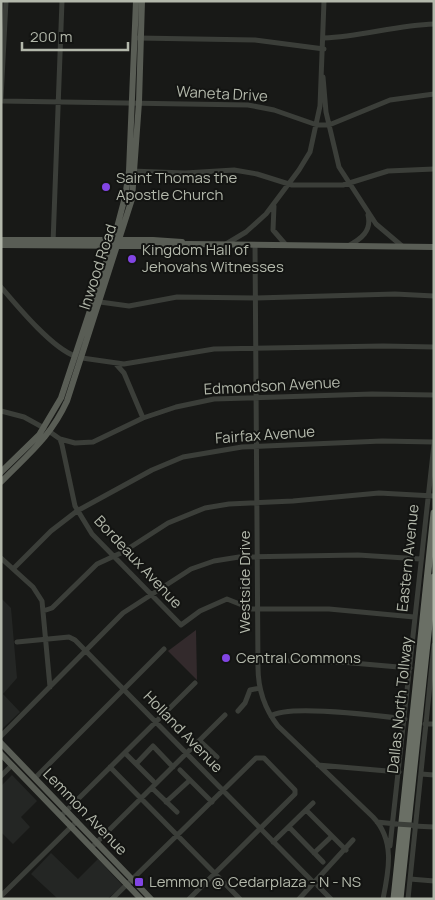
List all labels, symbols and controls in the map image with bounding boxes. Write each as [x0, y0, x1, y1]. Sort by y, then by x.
scale bar [22, 20, 129, 52]
text: 200 m [30, 26, 73, 47]
street label: Waneta Drive [176, 81, 269, 106]
place label: Saint Thomas the Apostle Church [116, 167, 238, 205]
marker: Saint Thomas the Apostle Church [100, 181, 112, 193]
street label: Inwood Road [74, 221, 121, 312]
place label: Kingdom Hall of Jehovahs Witnesses [142, 239, 284, 277]
marker: Kingdom Hall of Jehovahs Witnesses [126, 253, 138, 265]
street label: Edmondson Avenue [203, 371, 341, 400]
street label: Fairfax Avenue [214, 421, 316, 448]
street label: Eastern Avenue [391, 503, 424, 613]
street label: Bordeaux Avenue [90, 510, 187, 613]
street label: Westside Drive [234, 530, 255, 633]
street label: Dallas North Tollway [382, 635, 417, 774]
place label: Central Commons [236, 647, 361, 668]
marker: Central Commons [220, 652, 232, 664]
street label: Holland Avenue [139, 686, 228, 777]
street label: Lemmon Avenue [38, 763, 133, 860]
place label: Lemmon @ Cedarplaza - N - NS [149, 871, 361, 892]
marker: Lemmon @ Cedarplaza - N - NS [133, 876, 145, 888]

